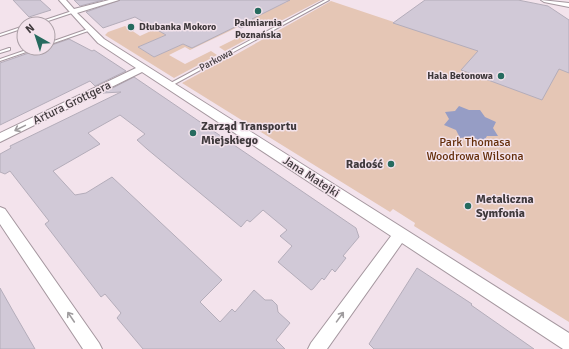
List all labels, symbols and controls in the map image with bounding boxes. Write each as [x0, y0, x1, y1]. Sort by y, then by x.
marker: Palmiarnia Poznańska [253, 6, 263, 16]
north arrow [16, 16, 56, 56]
place label: Palmiarnia Poznańska [234, 17, 282, 41]
text: N [23, 21, 37, 36]
place label: Dłubanka Mokoro [139, 21, 216, 33]
marker: Dłubanka Mokoro [126, 22, 136, 32]
street label: Parkowa [197, 46, 235, 74]
place label: Hala Betonowa [427, 70, 493, 82]
marker: Hala Betonowa [496, 71, 506, 81]
street label: Artura Grottgera [31, 78, 113, 128]
place label: Zarząd Transportu Miejskiego [201, 119, 297, 148]
one-way arrow [15, 125, 27, 132]
marker: Zarząd Transportu Miejskiego [188, 128, 198, 138]
park label: Park Thomasa Woodrowa Wilsona [426, 135, 524, 164]
street label: Jana Matejki [280, 153, 342, 201]
place label: Radość [346, 157, 383, 172]
marker: Radość [386, 159, 396, 169]
place label: Metaliczna Symfonia [476, 192, 534, 221]
marker: Metaliczna Symfonia [463, 201, 473, 211]
one-way arrow [67, 312, 75, 323]
one-way arrow [336, 312, 344, 323]

